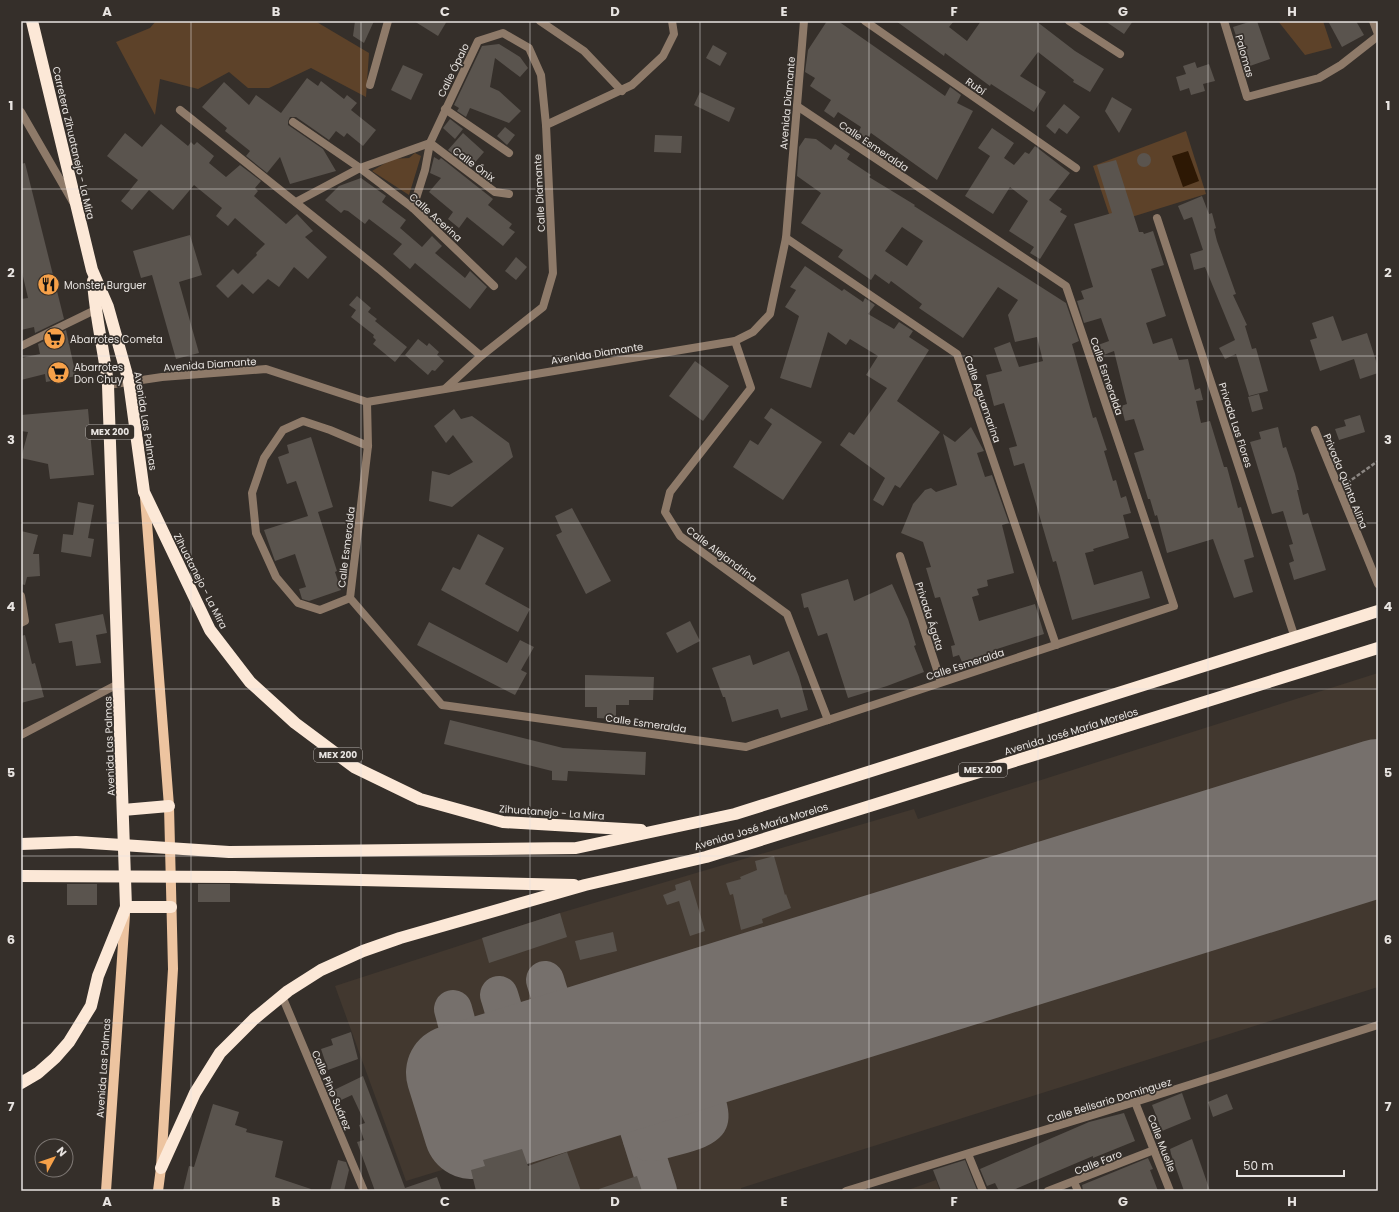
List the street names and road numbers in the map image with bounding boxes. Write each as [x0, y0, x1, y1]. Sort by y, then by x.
street label: Palomas [1231, 33, 1258, 79]
street label: Calle Ópalo [434, 41, 473, 100]
street label: Avenida Diamante [776, 56, 799, 150]
street label: Carretera Zihuatanejo - La Mira [49, 65, 98, 221]
street label: Rubí [963, 74, 989, 99]
street label: Calle Esmeralda [836, 117, 912, 175]
street label: Calle Ónix [449, 143, 498, 185]
street label: Calle Diamante [530, 154, 549, 232]
street label: Calle Acerina [406, 190, 465, 245]
street label: Calle Esmeralda [1086, 335, 1127, 417]
street label: Avenida Diamante [550, 339, 644, 368]
street label: Avenida Diamante [163, 354, 257, 375]
street label: Calle Aguamarina [961, 354, 1004, 445]
street label: Avenida Las Palmas [130, 371, 161, 472]
street label: Privada Las Flores [1215, 381, 1256, 470]
road number: MEX 200 [86, 425, 134, 439]
street label: Privada Quinta Alina [1320, 431, 1372, 531]
street label: Calle Esmeralda [334, 506, 359, 588]
street label: Calle Alejandrina [683, 523, 760, 586]
street label: Zihuatanejo - La Mira [170, 531, 231, 632]
street label: Privada Ágata [911, 580, 948, 652]
street label: Calle Esmeralda [924, 645, 1006, 684]
street label: Avenida Las Palmas [100, 696, 119, 796]
street label: Avenida José María Morelos [1002, 704, 1140, 759]
street label: Calle Esmeralda [604, 710, 687, 737]
road number: MEX 200 [314, 748, 362, 762]
road number: MEX 200 [959, 763, 1007, 777]
street label: Avenida José María Morelos [692, 799, 830, 854]
street label: Zihuatanejo - La Mira [499, 801, 605, 824]
street label: Avenida Las Palmas [93, 1018, 114, 1118]
street label: Calle Pino Suárez [308, 1048, 355, 1133]
street label: Calle Belisario Domínguez [1045, 1074, 1174, 1127]
street label: Calle Muelle [1144, 1112, 1179, 1174]
street label: Calle Faro [1072, 1146, 1124, 1179]

